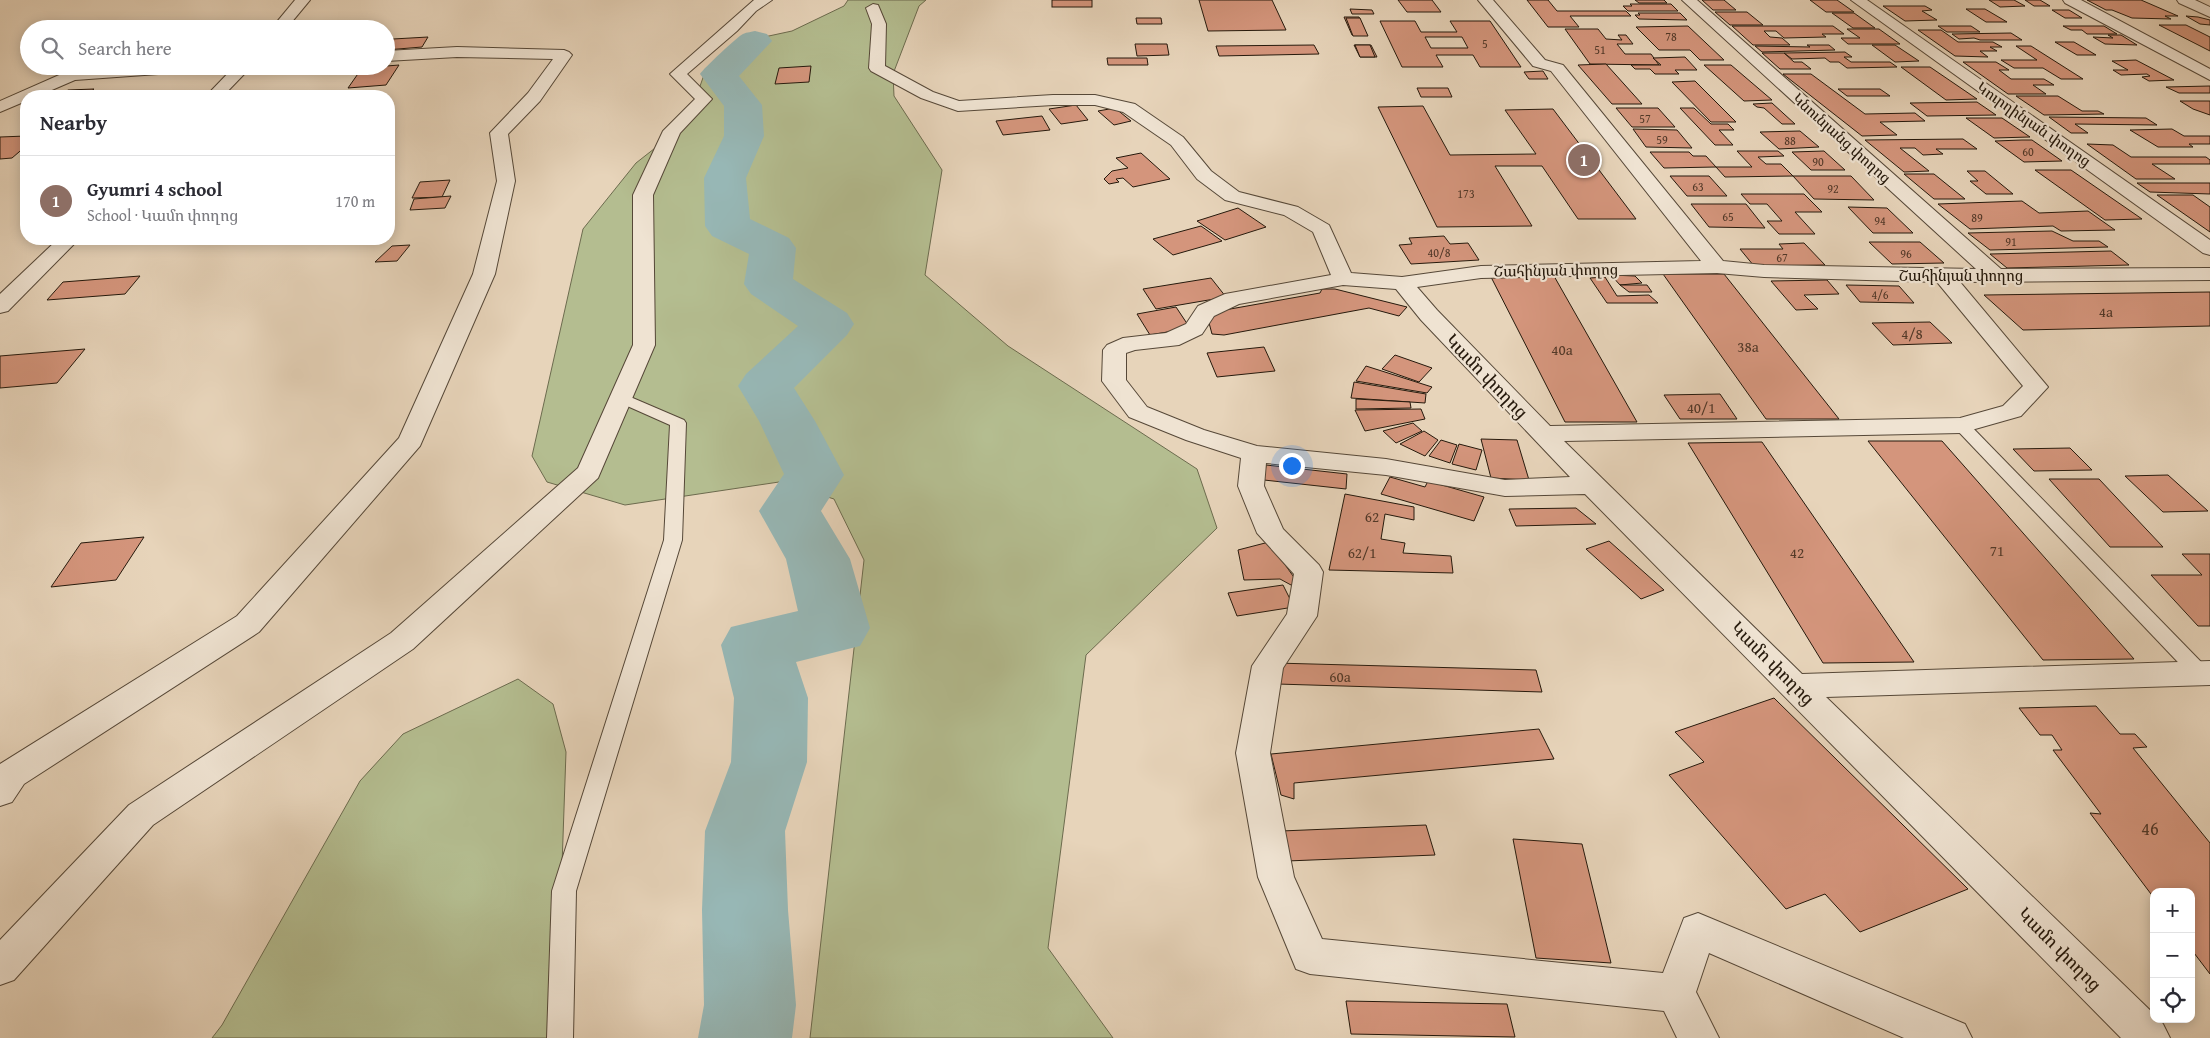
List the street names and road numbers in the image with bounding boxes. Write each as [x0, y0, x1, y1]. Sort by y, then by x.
street label: Կուրղինյան փողոց [1973, 77, 2095, 171]
street label: Կնունյանց փողոց [1788, 88, 1896, 188]
street label: Շահինյան փողոց [1494, 258, 1618, 282]
street label: Շահինյան փողոց [1899, 265, 2023, 286]
street label: Կամո փողոց [1439, 327, 1535, 425]
street label: Կամո փողոց [1725, 615, 1821, 711]
street label: Կամո փողոց [2012, 901, 2108, 997]

